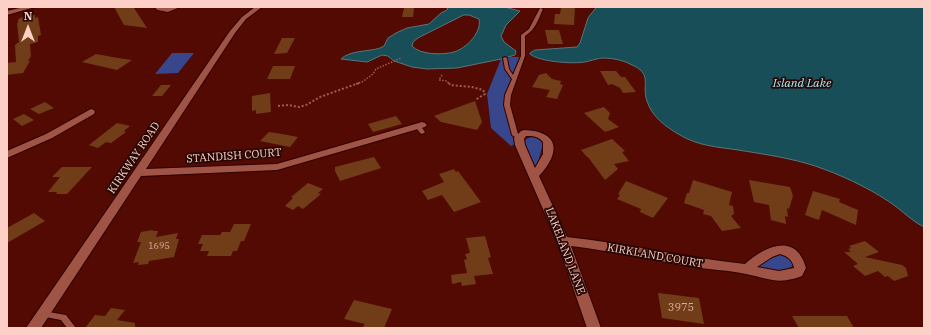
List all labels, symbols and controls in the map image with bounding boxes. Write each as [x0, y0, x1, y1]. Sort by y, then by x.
north arrow [8, 8, 48, 48]
text: N [24, 9, 32, 23]
water label: Island Lake [773, 77, 831, 91]
street label: KIRKWAY ROAD [105, 120, 163, 196]
street label: STANDISH COURT [186, 146, 282, 166]
street label: LAKELAND LANE [542, 206, 588, 296]
house number: 1695 [148, 241, 170, 251]
street label: KIRKLAND COURT [606, 241, 704, 271]
house number: 3975 [668, 301, 694, 315]

